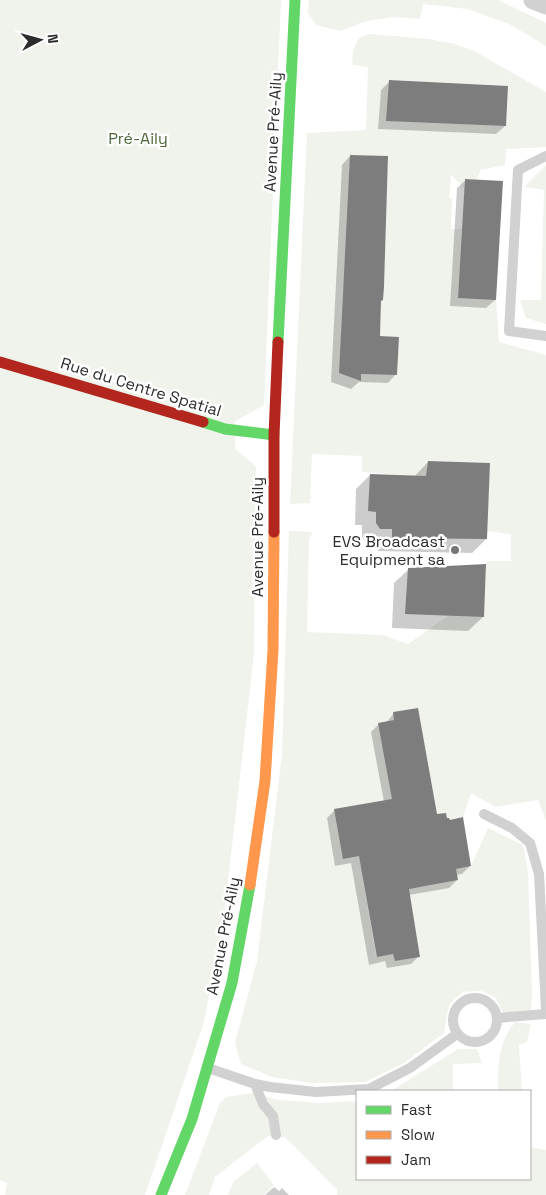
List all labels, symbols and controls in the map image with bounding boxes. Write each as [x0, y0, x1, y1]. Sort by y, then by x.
north arrow [15, 15, 65, 65]
text: N [43, 33, 62, 44]
street label: Avenue Pré-Aily [259, 71, 287, 193]
park label: Pré-Aily [108, 128, 168, 149]
street label: Rue du Centre Spatial [58, 353, 224, 421]
street label: Avenue Pré-Aily [247, 477, 268, 597]
place label: EVS Broadcast Equipment sa [333, 531, 445, 570]
marker: EVS Broadcast Equipment sa [449, 544, 461, 556]
street label: Avenue Pré-Aily [201, 875, 245, 997]
legend [356, 1090, 531, 1180]
text: Fast [401, 1100, 432, 1119]
text: Slow [401, 1125, 435, 1144]
text: Jam [401, 1150, 431, 1169]

